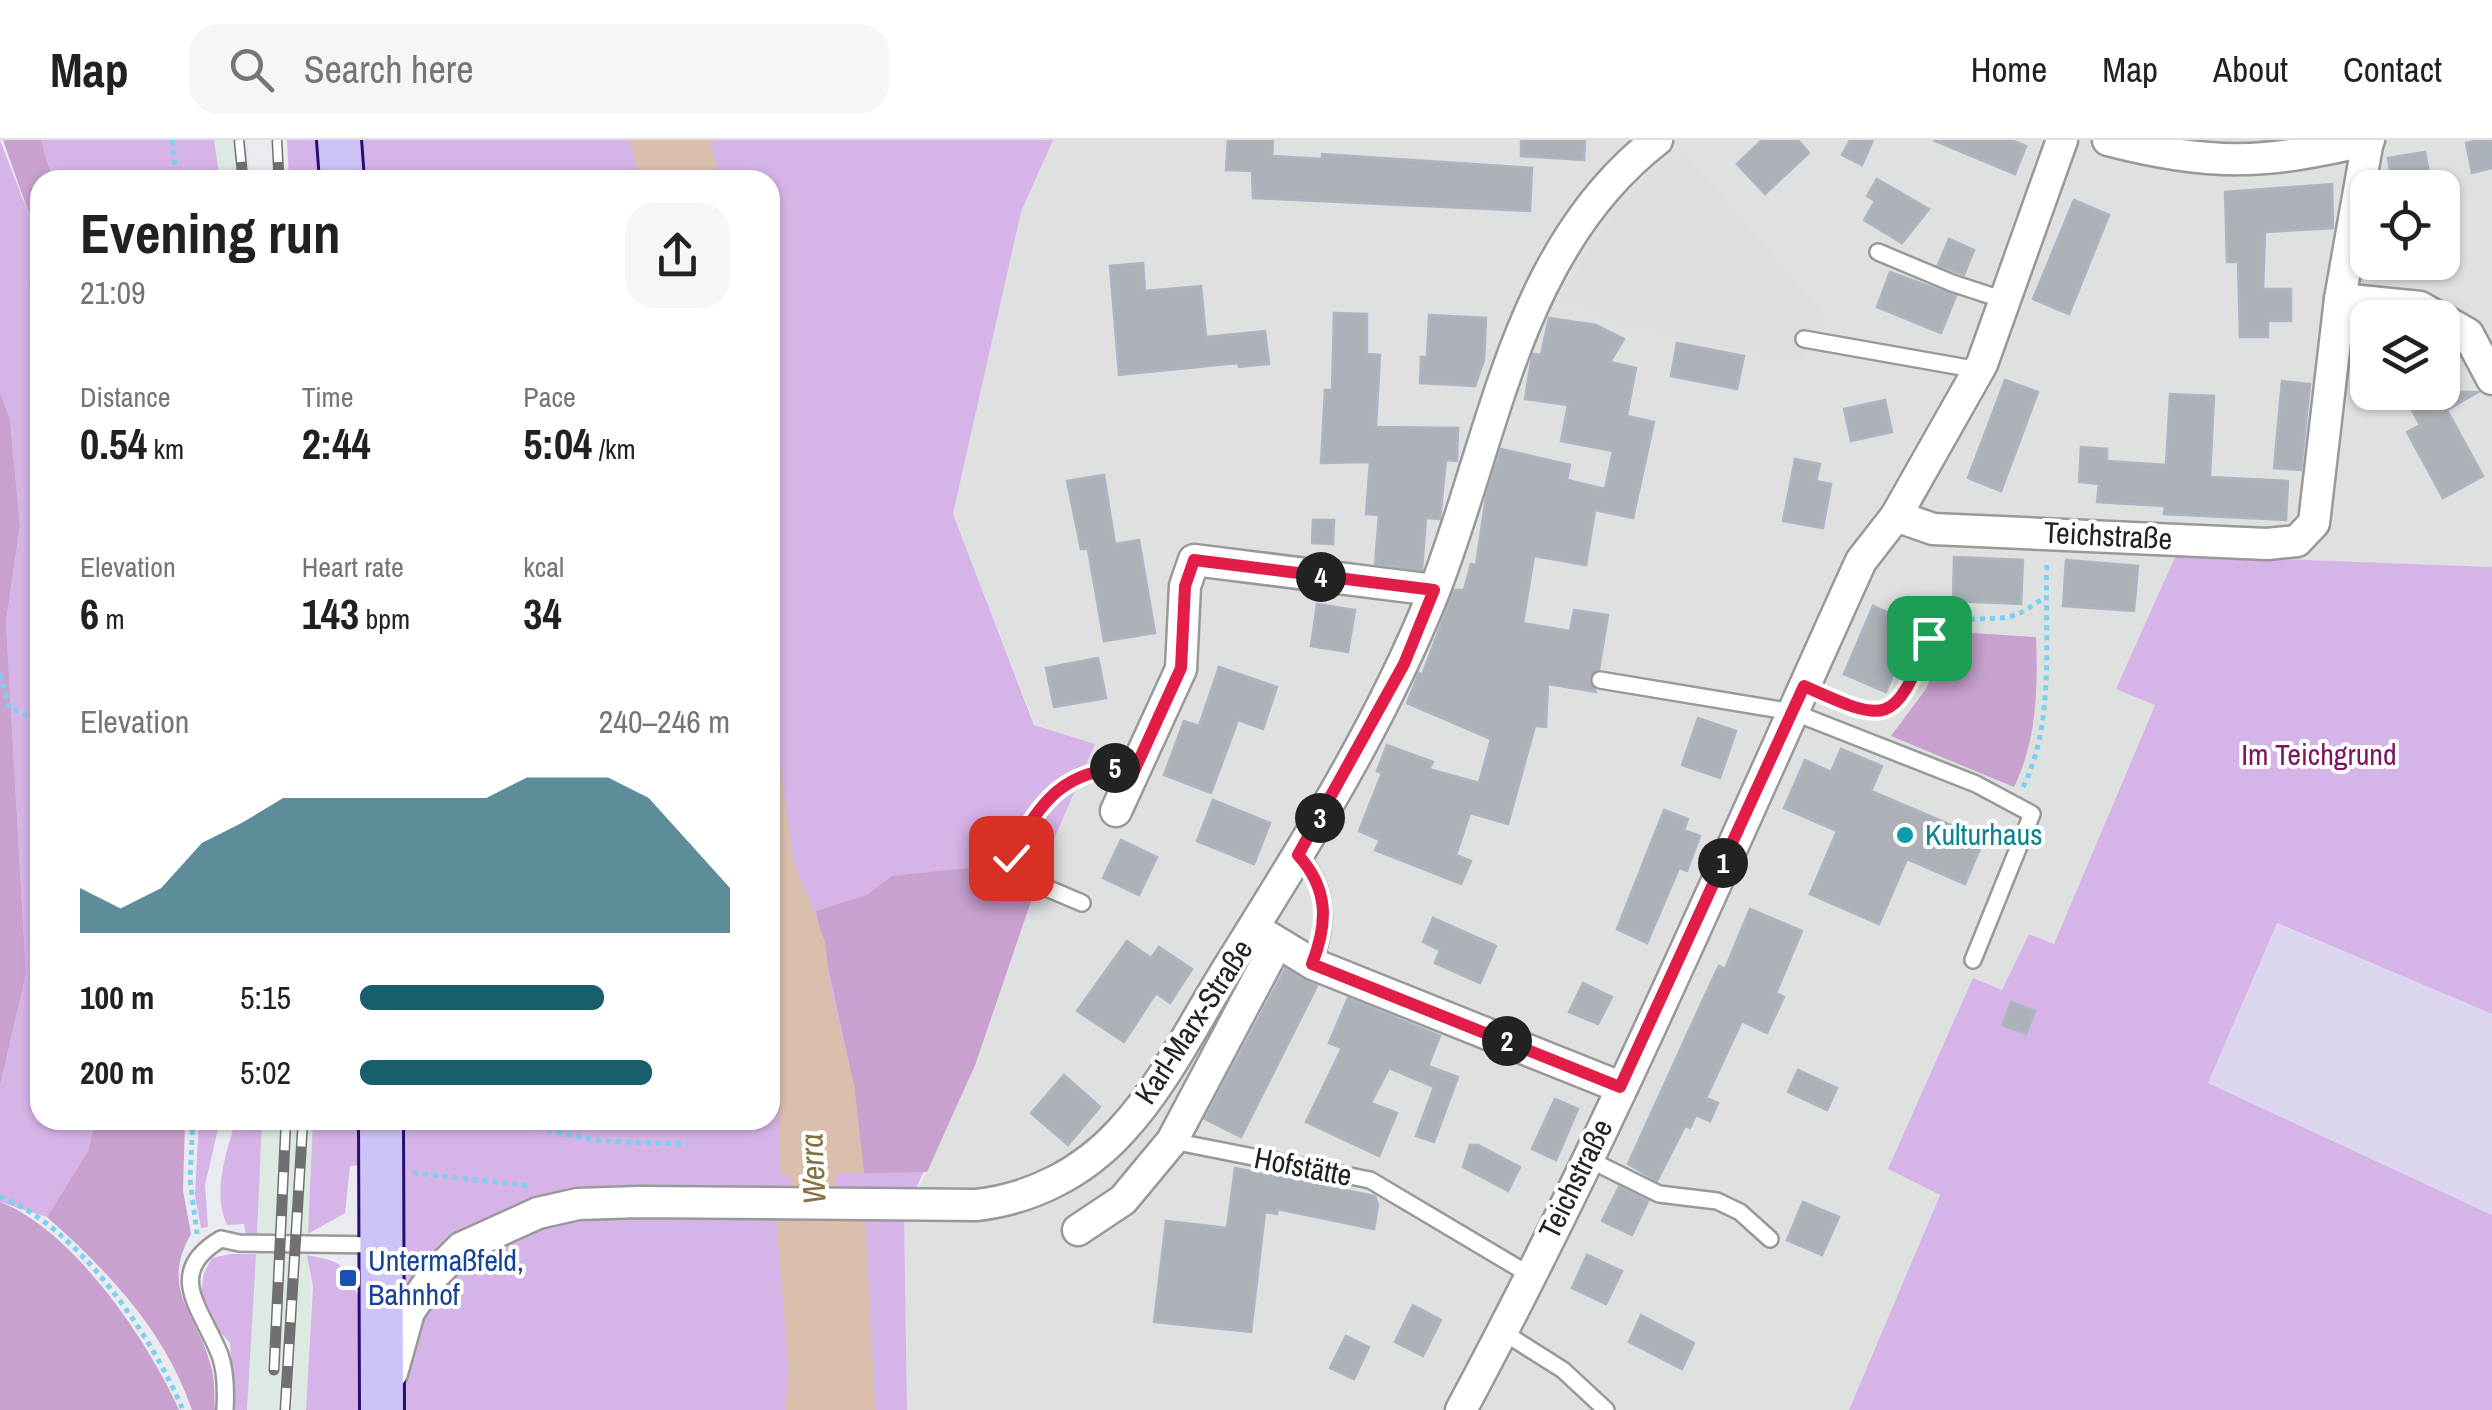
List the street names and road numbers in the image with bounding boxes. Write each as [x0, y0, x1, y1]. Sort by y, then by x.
street label: Teichstraße [2043, 512, 2173, 558]
street label: Karl-Marx-Straße [1125, 931, 1261, 1111]
street label: Teichstraße [1529, 1112, 1621, 1245]
street label: Hofstätte [1251, 1137, 1355, 1195]

